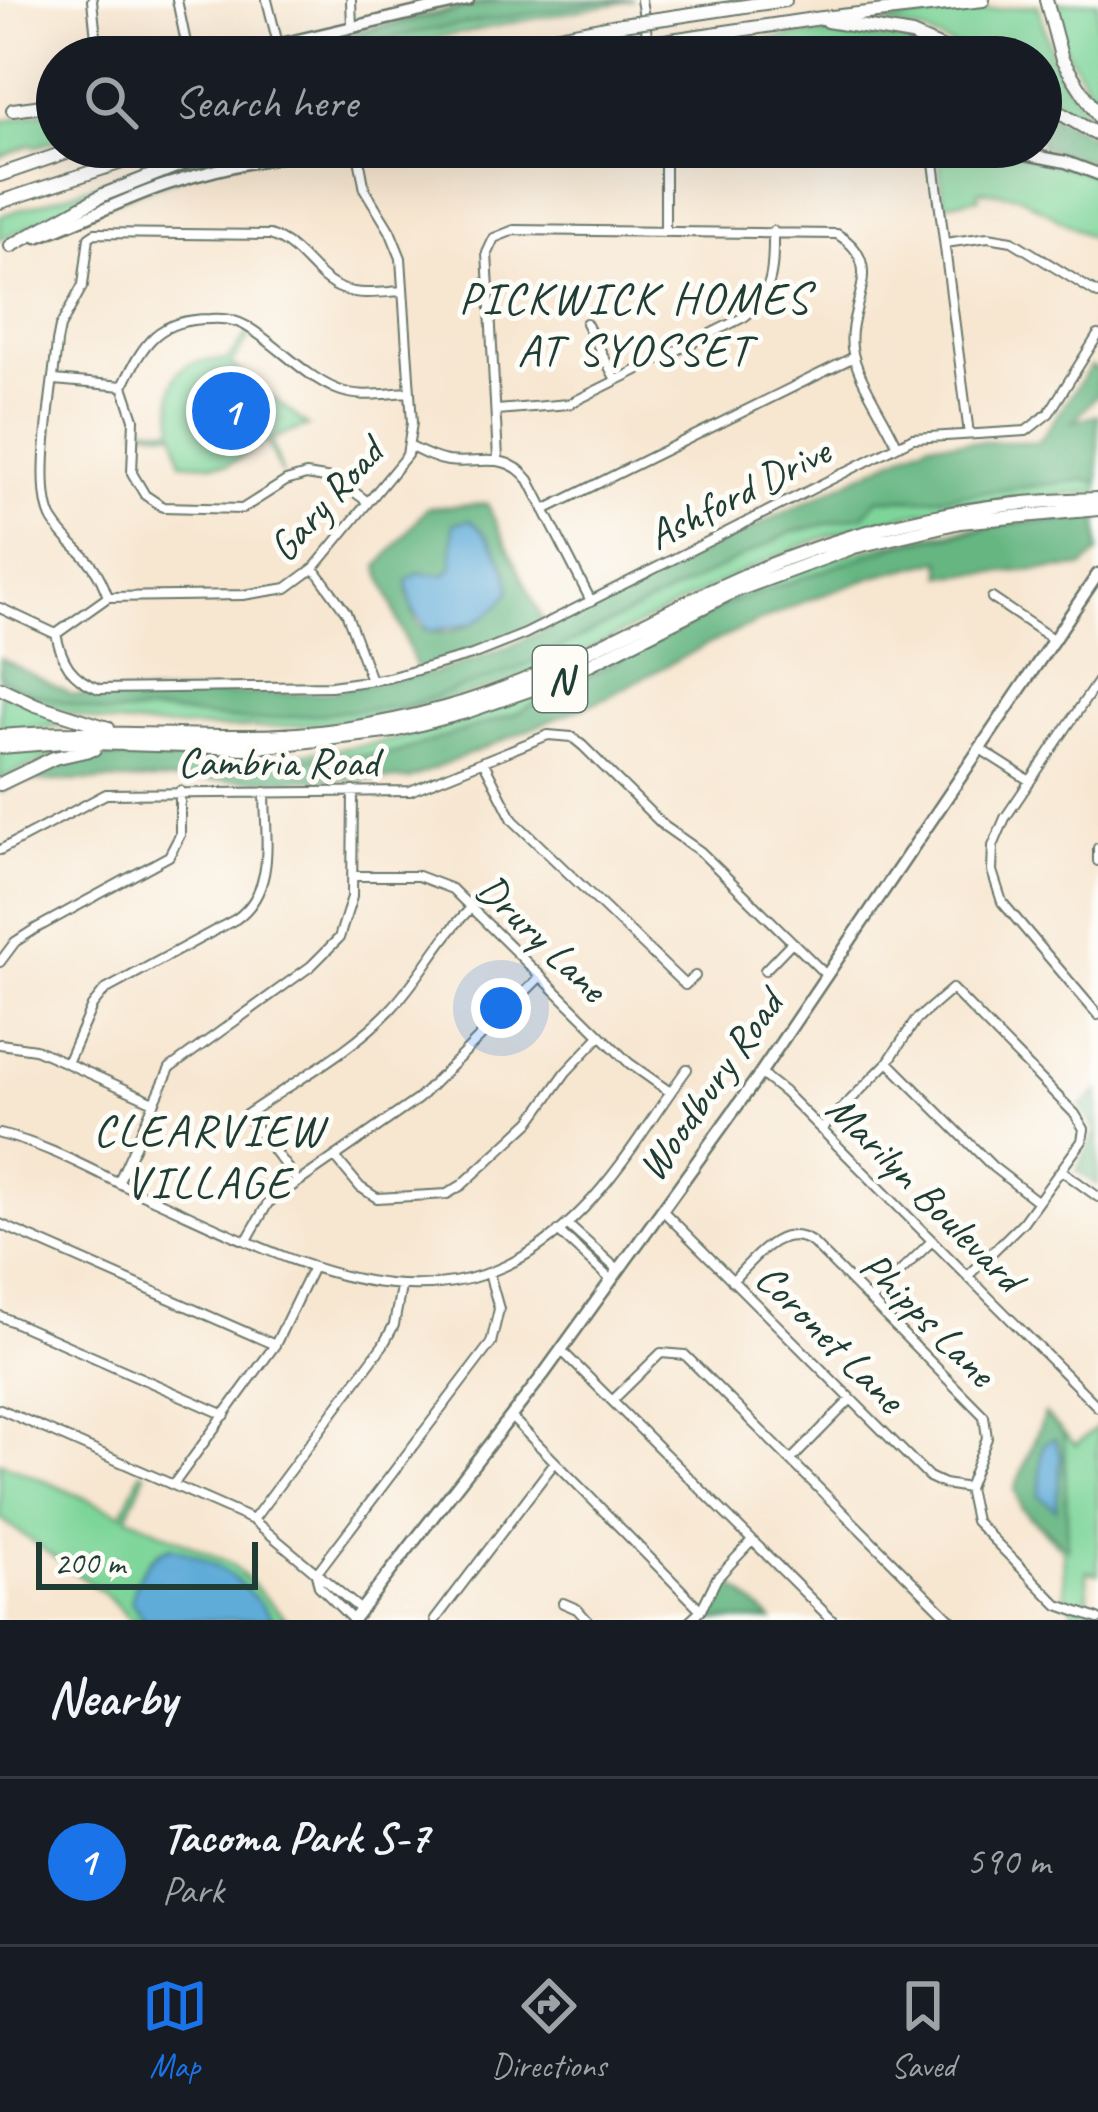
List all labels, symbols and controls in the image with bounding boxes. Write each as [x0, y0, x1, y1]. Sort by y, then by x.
search box [36, 36, 1062, 168]
icon: search [78, 69, 144, 135]
text: Search here [174, 74, 357, 131]
district label: PICKWICK HOMES AT SYOSSET [459, 270, 816, 379]
pin: 1 [192, 366, 270, 456]
street label: Gary Road [257, 423, 399, 573]
street label: Ashford Drive [639, 424, 841, 562]
road number: N [533, 646, 587, 712]
street label: Cambria Road [178, 736, 385, 789]
street label: Drury Lane [465, 863, 620, 1015]
street label: Woodbury Road [625, 975, 799, 1191]
your location [471, 978, 531, 1038]
street label: Marilyn Boulevard [815, 1083, 1039, 1308]
district label: CLEARVIEW VILLAGE [93, 1102, 329, 1211]
street label: Phipps Lane [849, 1240, 1009, 1400]
street label: Coronet Lane [744, 1252, 918, 1426]
scale bar [36, 1536, 258, 1589]
text: 200 m [54, 1542, 125, 1584]
text: Nearby [48, 1666, 176, 1730]
text: Tacoma Park S-7 [162, 1809, 429, 1866]
text: 1 [78, 1837, 96, 1886]
text: 590 m [966, 1837, 1050, 1886]
text: Park [162, 1866, 224, 1915]
tab: Map [142, 1973, 208, 2087]
tab: Directions [492, 1973, 606, 2087]
tab: Saved [890, 1973, 956, 2087]

